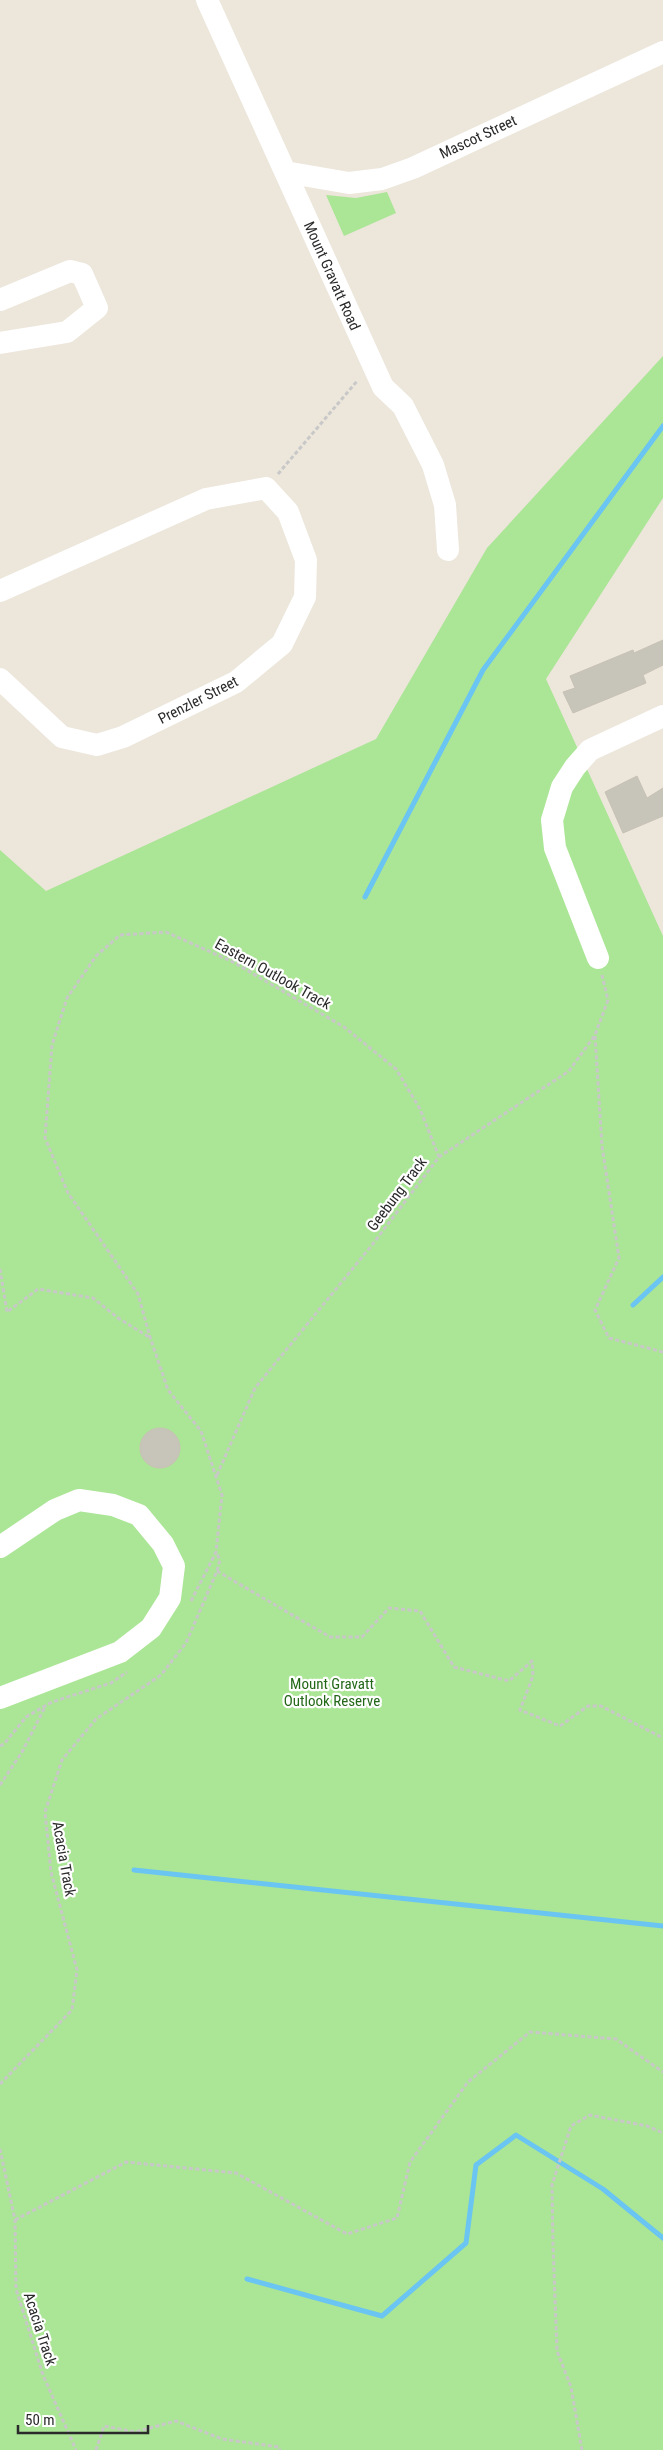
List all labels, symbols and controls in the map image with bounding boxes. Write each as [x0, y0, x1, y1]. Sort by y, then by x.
street label: Mascot Street [437, 111, 519, 163]
street label: Mount Gravatt Road [300, 219, 364, 333]
street label: Prenzler Street [155, 672, 241, 728]
street label: Eastern Outlook Track [212, 935, 334, 1013]
street label: Geebung Track [363, 1153, 431, 1234]
park label: Mount Gravatt Outlook Reserve [284, 1675, 380, 1710]
street label: Acacia Track [49, 1820, 79, 1898]
street label: Acacia Track [20, 2290, 60, 2368]
scale bar [18, 2402, 148, 2434]
text: 50 m [25, 2411, 55, 2429]

